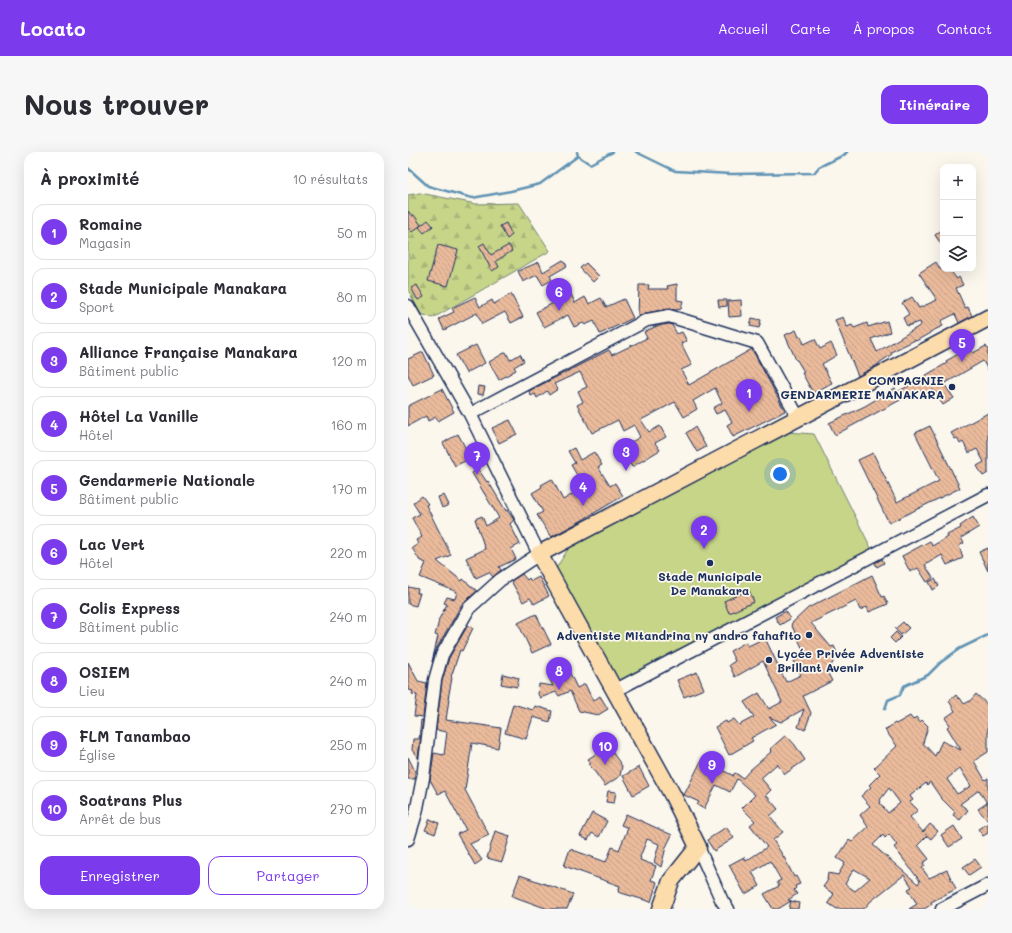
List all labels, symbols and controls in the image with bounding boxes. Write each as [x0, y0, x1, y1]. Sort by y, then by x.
text: Locato [20, 16, 86, 41]
text: Accueil [718, 19, 768, 38]
text: Carte [790, 19, 831, 38]
text: À propos [853, 19, 915, 38]
text: Contact [937, 19, 992, 38]
button: Itinéraire [881, 85, 988, 124]
text: Nous trouver [24, 86, 209, 122]
map controls [940, 164, 976, 272]
button: + [940, 164, 976, 200]
text: À proximité [40, 167, 139, 189]
text: 10 résultats [293, 170, 368, 187]
button: − [940, 200, 976, 236]
text: Romaine [79, 214, 142, 234]
text: 1 [51, 224, 57, 241]
text: 50 m [337, 224, 367, 241]
text: Magasin [79, 234, 131, 251]
button: layers [940, 236, 976, 272]
text: Stade Municipale Manakara [79, 278, 287, 298]
pin: 6 [546, 278, 572, 311]
text: 2 [50, 288, 58, 305]
text: 80 m [337, 288, 367, 305]
text: Sport [79, 298, 114, 315]
pin: 5 [949, 329, 975, 362]
text: Alliance Française Manakara [79, 342, 298, 362]
text: 3 [50, 352, 58, 369]
text: 120 m [331, 352, 367, 369]
text: Bâtiment public [79, 362, 179, 379]
place label: COMPAGNIE GENDARMERIE MANAKARA [780, 372, 944, 402]
pin: 1 [736, 379, 762, 412]
marker: COMPAGNIE GENDARMERIE MANAKARA [947, 382, 957, 392]
text: Hôtel La Vanille [79, 406, 198, 426]
text: 4 [50, 416, 58, 433]
text: 160 m [331, 416, 367, 433]
text: Hôtel [79, 426, 113, 443]
pin: 3 [613, 438, 639, 471]
pin: 7 [464, 442, 490, 475]
your location [770, 464, 790, 484]
text: Gendarmerie Nationale [79, 470, 255, 490]
pin: 4 [570, 473, 596, 506]
text: 5 [50, 480, 58, 497]
text: 170 m [331, 480, 367, 497]
text: Bâtiment public [79, 490, 179, 507]
pin: 2 [691, 516, 717, 549]
text: Lac Vert [79, 534, 145, 554]
text: 6 [50, 544, 58, 561]
text: 220 m [330, 544, 367, 561]
text: Hôtel [79, 554, 113, 571]
marker: Stade Municipale De Manakara [705, 558, 715, 568]
place label: Stade Municipale De Manakara [658, 568, 762, 598]
text: Colis Express [79, 598, 180, 618]
text: 7 [50, 608, 58, 625]
text: 240 m [330, 608, 367, 625]
text: Bâtiment public [79, 618, 179, 635]
place label: Adventiste Mitandrina ny andro fahafito [556, 627, 801, 643]
marker: Adventiste Mitandrina ny andro fahafito [804, 630, 814, 640]
place label: Lycée Privée Adventiste Brillant Avenir [777, 645, 924, 675]
marker: Lycée Privée Adventiste Brillant Avenir [764, 655, 774, 665]
pin: 8 [546, 657, 572, 690]
text: OSIEM [79, 662, 130, 682]
text: 8 [50, 672, 58, 689]
text: 240 m [330, 672, 367, 689]
text: Lieu [79, 682, 105, 699]
text: FLM Tanambao [79, 726, 191, 746]
pin: 10 [592, 732, 618, 765]
text: 9 [50, 736, 58, 753]
text: 250 m [330, 736, 367, 753]
text: Église [79, 746, 116, 763]
pin: 9 [699, 751, 725, 784]
text: Soatrans Plus [79, 790, 182, 810]
text: 10 [47, 800, 61, 817]
text: 270 m [330, 800, 367, 817]
text: Arrêt de bus [79, 810, 161, 827]
button: Enregistrer [40, 856, 200, 895]
button: Partager [208, 856, 368, 895]

